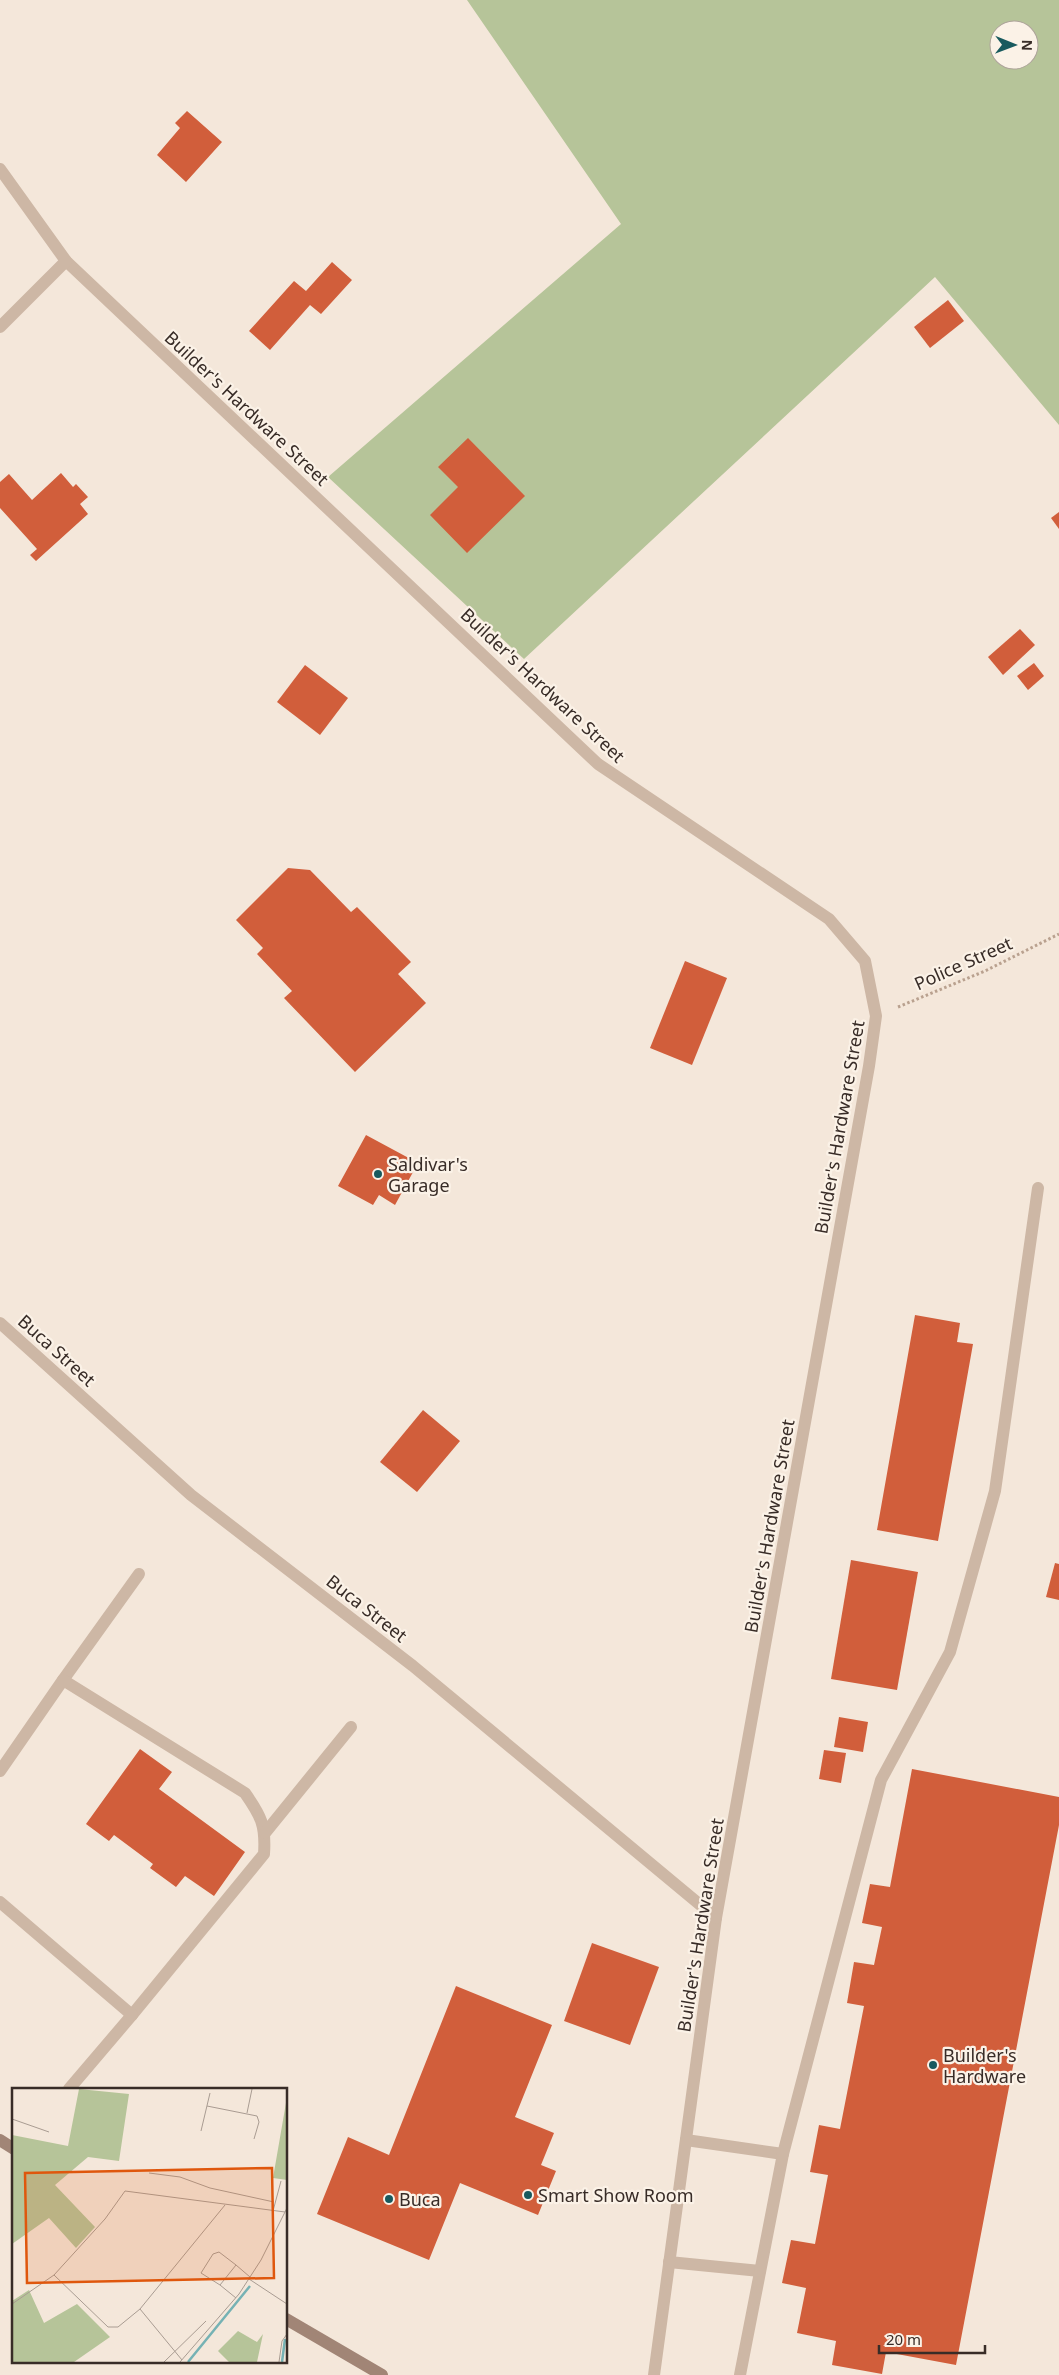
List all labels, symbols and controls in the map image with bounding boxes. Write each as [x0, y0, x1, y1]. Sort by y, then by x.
north arrow [989, 20, 1039, 70]
text: N [1018, 39, 1037, 51]
street label: Builder's Hardware Street [160, 325, 335, 491]
street label: Builder's Hardware Street [456, 602, 631, 768]
street label: Police Street [910, 931, 1016, 995]
street label: Builder's Hardware Street [808, 1018, 870, 1236]
place label: Saldivar's Garage [388, 1152, 468, 1197]
marker: Saldivar's Garage [372, 1168, 384, 1180]
street label: Buca Street [13, 1309, 101, 1392]
street label: Builder's Hardware Street [738, 1417, 800, 1635]
street label: Buca Street [322, 1569, 413, 1647]
street label: Builder's Hardware Street [671, 1816, 729, 2034]
place label: Builder's Hardware [943, 2043, 1026, 2088]
marker: Builder's Hardware [927, 2059, 939, 2071]
inset map [12, 2088, 288, 2362]
place label: Smart Show Room [538, 2183, 694, 2207]
place label: Buca [399, 2187, 441, 2211]
marker: Smart Show Room [522, 2189, 534, 2201]
marker: Buca [383, 2193, 395, 2205]
scale bar [879, 2322, 985, 2354]
text: 20 m [886, 2329, 921, 2349]

